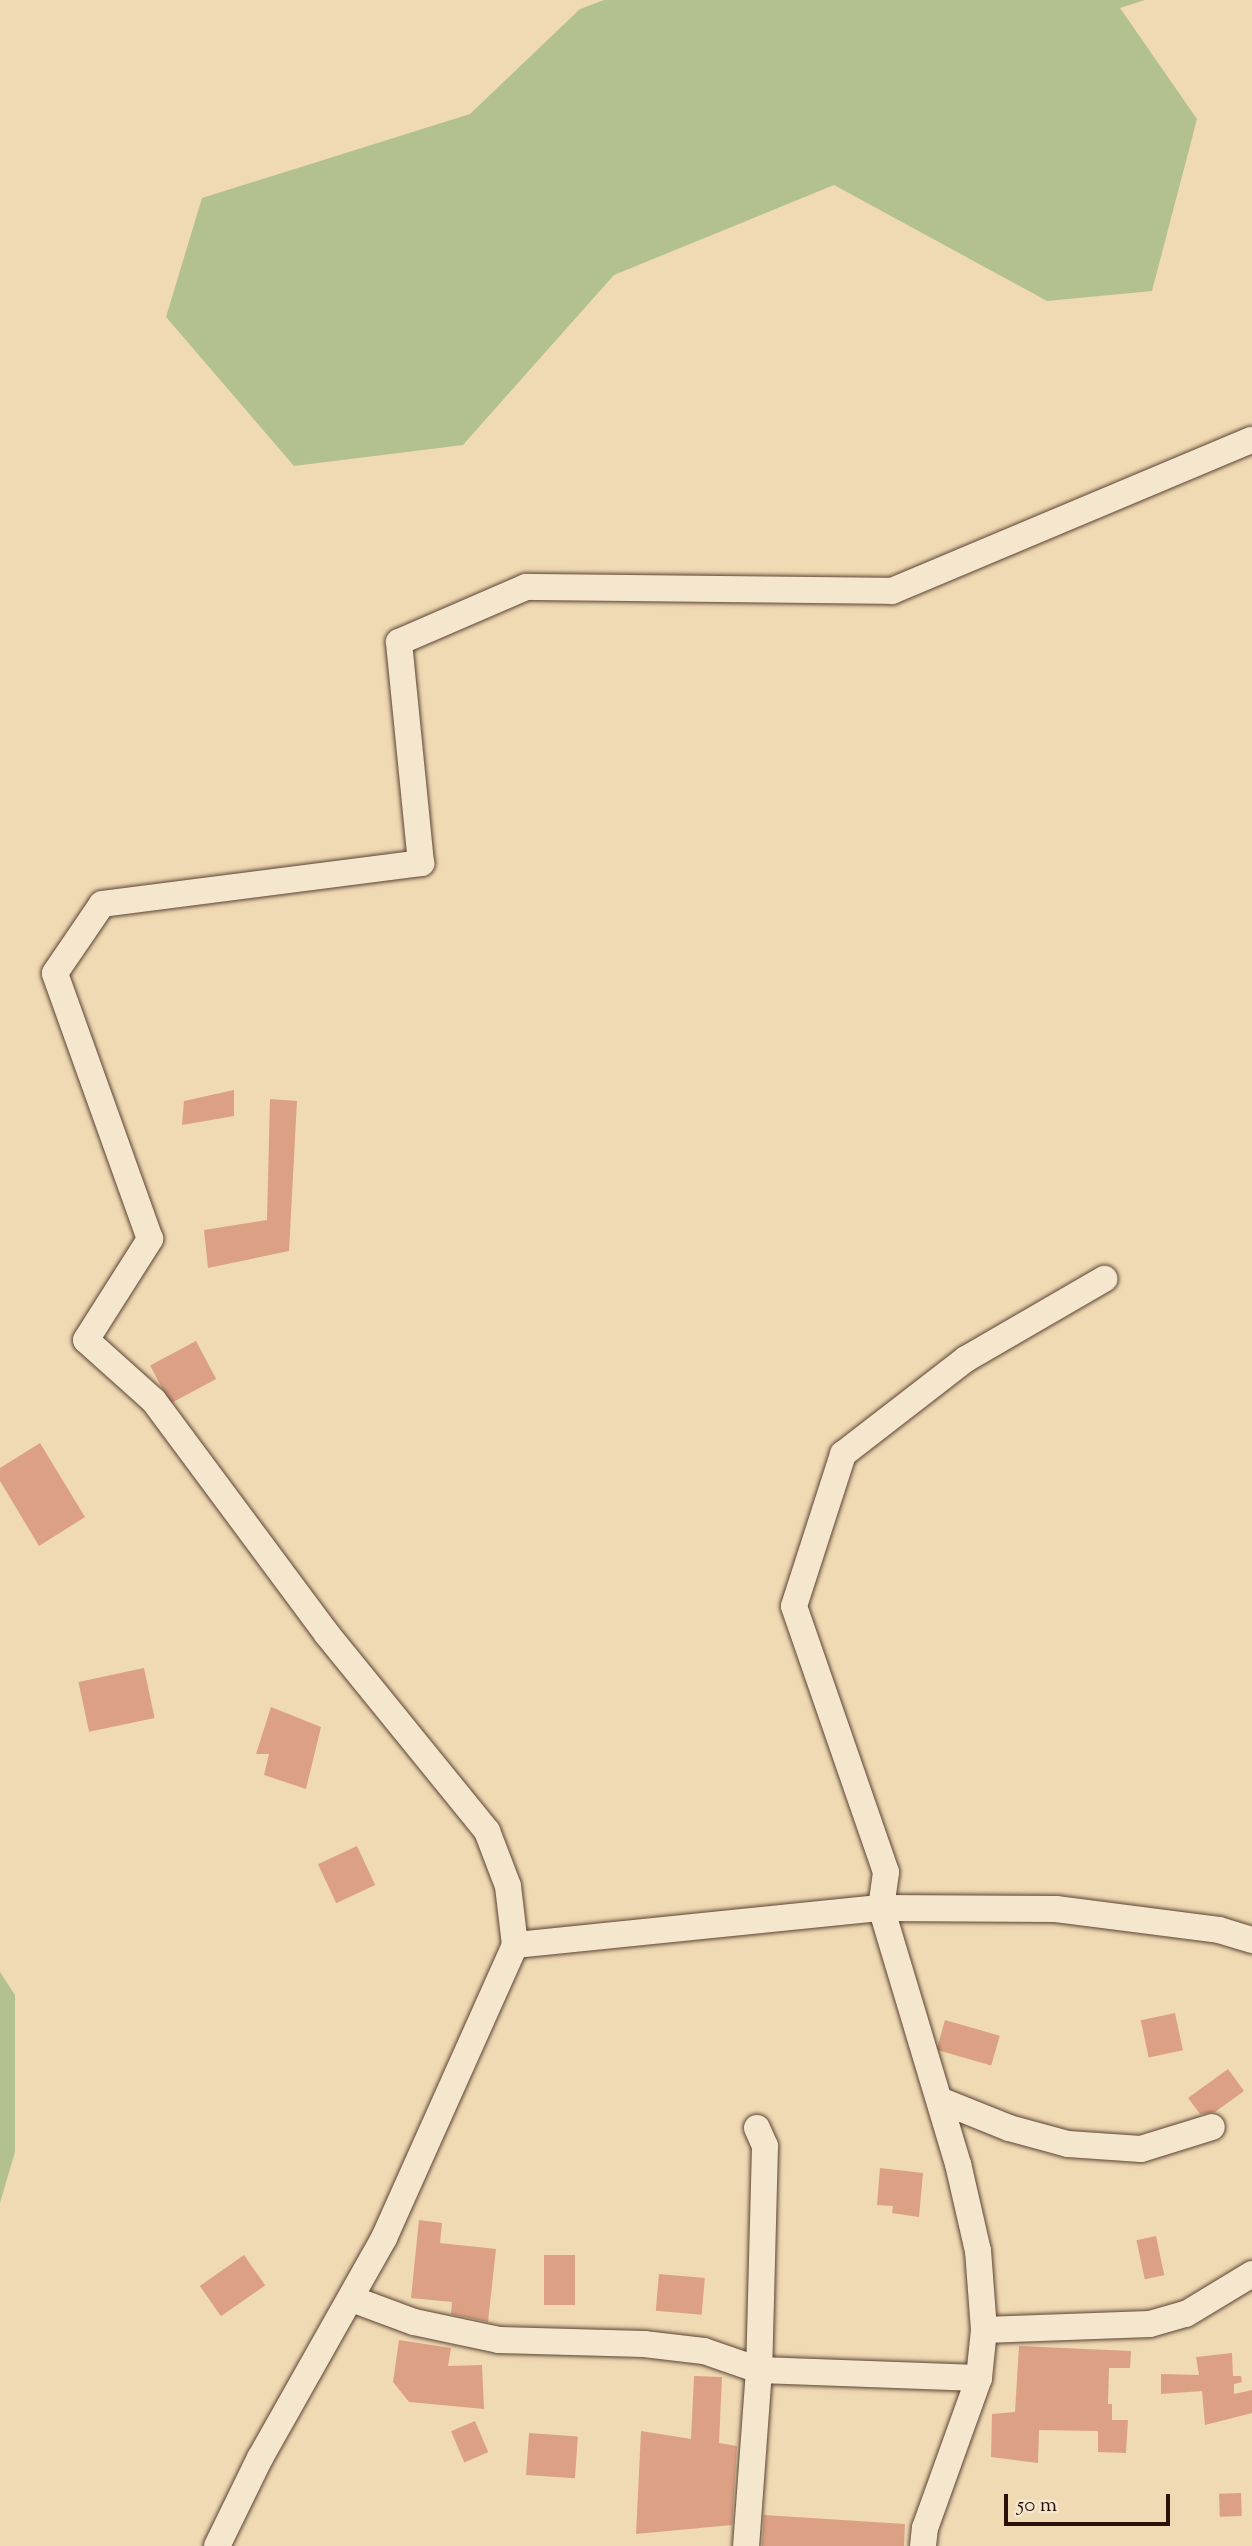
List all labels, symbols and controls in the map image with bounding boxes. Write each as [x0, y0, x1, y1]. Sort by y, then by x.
scale bar [1007, 2480, 1173, 2524]
text: 50 m [1017, 2491, 1057, 2521]

